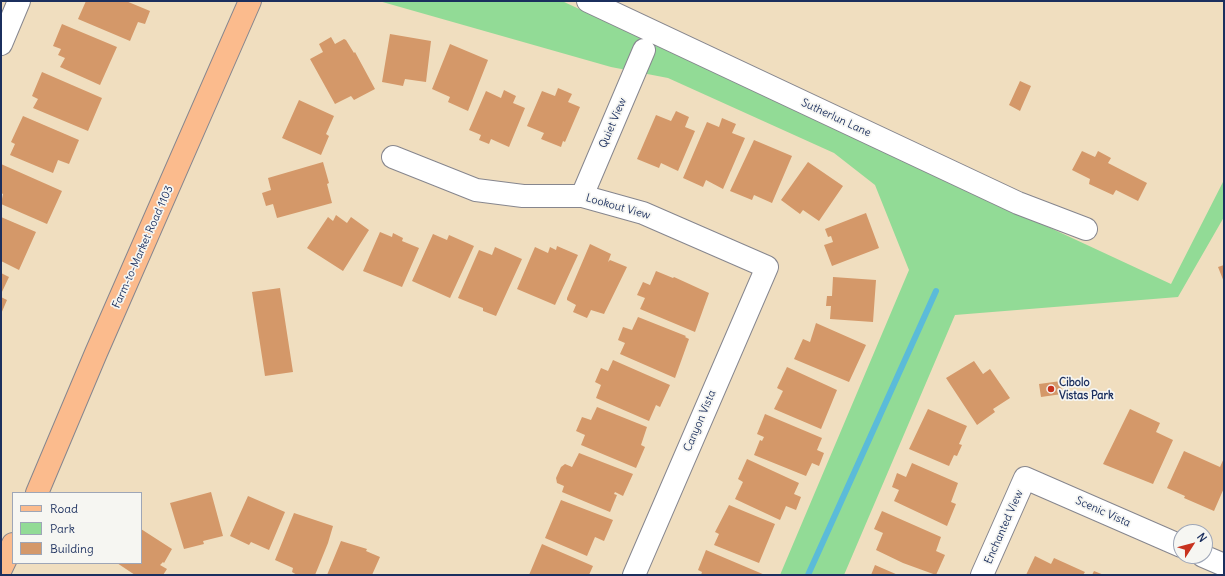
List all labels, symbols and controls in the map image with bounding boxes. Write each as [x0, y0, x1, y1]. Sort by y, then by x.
street label: Quiet View [597, 96, 629, 150]
street label: Sutherlun Lane [799, 96, 873, 140]
street label: Farm-to-Market Road 1103 [110, 184, 176, 310]
street label: Lookout View [584, 191, 652, 223]
place label: Cibolo Vistas Park [1059, 376, 1114, 402]
marker: Cibolo Vistas Park [1046, 384, 1056, 394]
street label: Canyon Vista [681, 388, 719, 454]
street label: Enchanted View [982, 488, 1026, 566]
legend [12, 492, 142, 564]
street label: Scenic Vista [1073, 494, 1133, 530]
text: Road [50, 501, 78, 516]
text: Park [50, 521, 75, 536]
north arrow [1173, 524, 1213, 564]
text: N [1194, 530, 1210, 545]
text: Building [50, 541, 94, 556]

